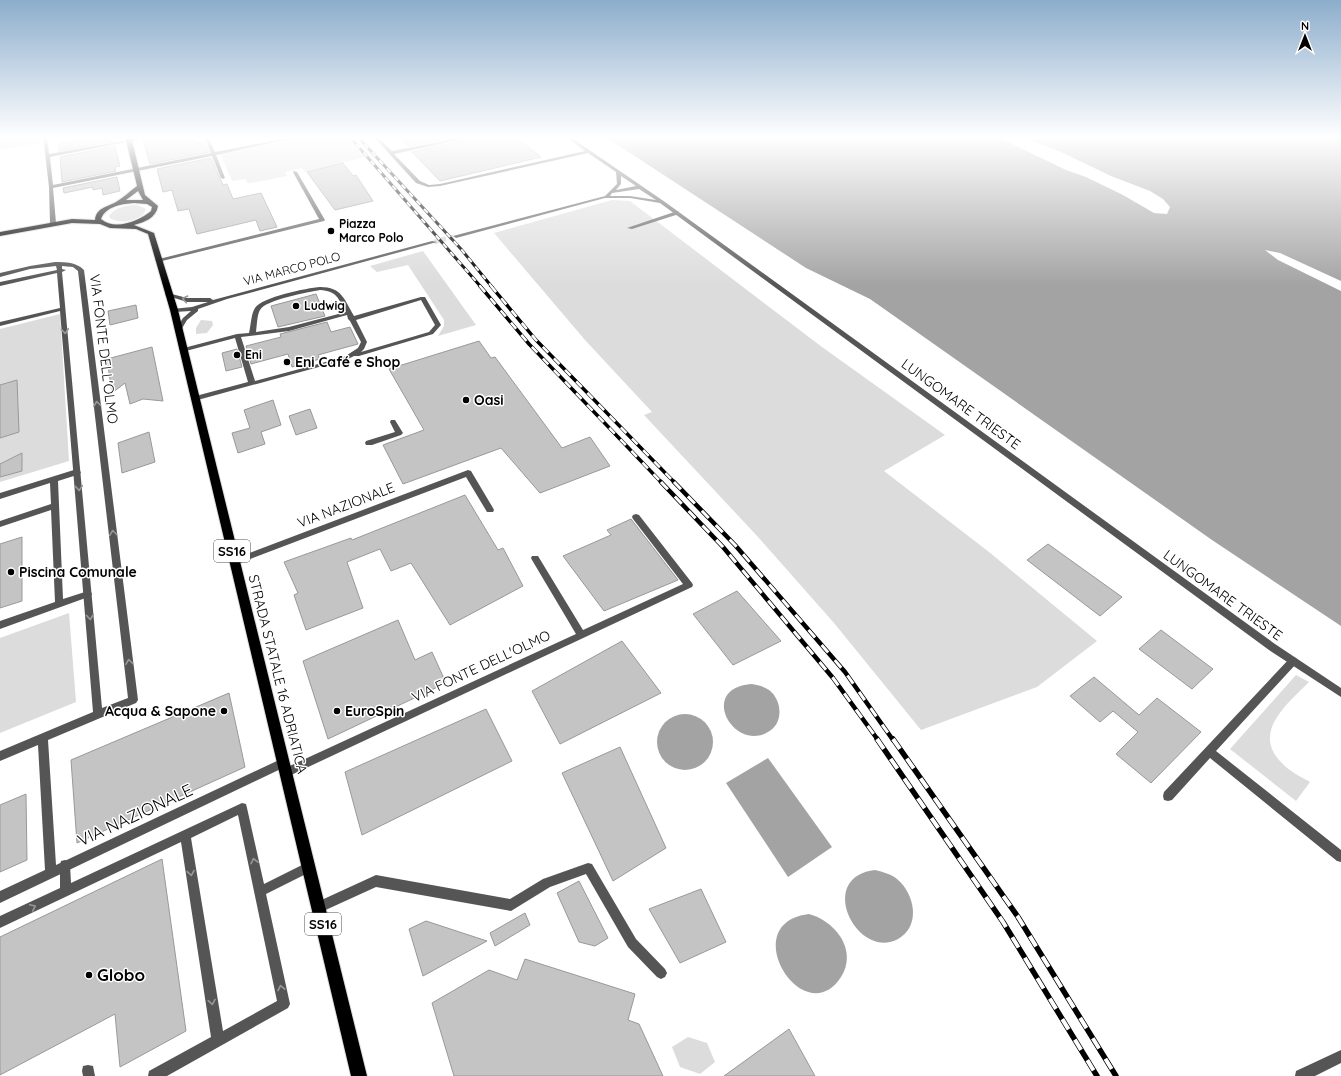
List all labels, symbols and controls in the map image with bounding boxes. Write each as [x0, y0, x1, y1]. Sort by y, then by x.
north arrow [1285, 16, 1325, 56]
text: N [1301, 19, 1309, 33]
place label: Piazza Marco Polo [339, 216, 404, 245]
marker: Piazza Marco Polo [326, 226, 336, 236]
street label: VIA MARCO POLO [242, 248, 342, 289]
street label: VIA FONTE DELL'OLMO [86, 273, 122, 425]
one-way arrow [182, 296, 188, 304]
place label: Ludwig [304, 298, 345, 313]
marker: Ludwig [291, 301, 301, 311]
one-way arrow [60, 328, 69, 334]
place label: Eni [245, 347, 262, 362]
marker: Eni [232, 350, 242, 360]
place label: Eni Café e Shop [295, 353, 401, 371]
street label: LUNGOMARE TRIESTE [898, 355, 1024, 453]
marker: Eni Café e Shop [282, 357, 292, 367]
place label: Oasi [474, 391, 503, 409]
marker: Oasi [461, 395, 471, 405]
one-way arrow [93, 401, 102, 407]
street label: VIA NAZIONALE [295, 478, 397, 532]
one-way arrow [74, 485, 83, 491]
one-way arrow [109, 530, 118, 536]
road number: SS16 [214, 540, 250, 562]
street label: LUNGOMARE TRIESTE [1160, 546, 1286, 644]
place label: Piscina Comunale [19, 563, 137, 581]
marker: Piscina Comunale [6, 567, 16, 577]
street label: STRADA STATALE 16 ADRIATICA [245, 573, 311, 775]
one-way arrow [85, 614, 94, 621]
street label: VIA FONTE DELL'OLMO [409, 626, 553, 706]
one-way arrow [124, 659, 133, 665]
place label: Acqua & Sapone [105, 702, 216, 720]
place label: EuroSpin [345, 702, 404, 720]
marker: Acqua & Sapone [219, 706, 229, 716]
marker: EuroSpin [332, 706, 342, 716]
street label: VIA NAZIONALE [74, 779, 196, 850]
one-way arrow [250, 858, 258, 864]
one-way arrow [186, 870, 195, 877]
one-way arrow [29, 904, 37, 912]
road number: SS16 [305, 913, 341, 935]
place label: Globo [97, 964, 145, 985]
marker: Globo [84, 970, 94, 980]
one-way arrow [277, 985, 285, 991]
one-way arrow [207, 999, 216, 1005]

